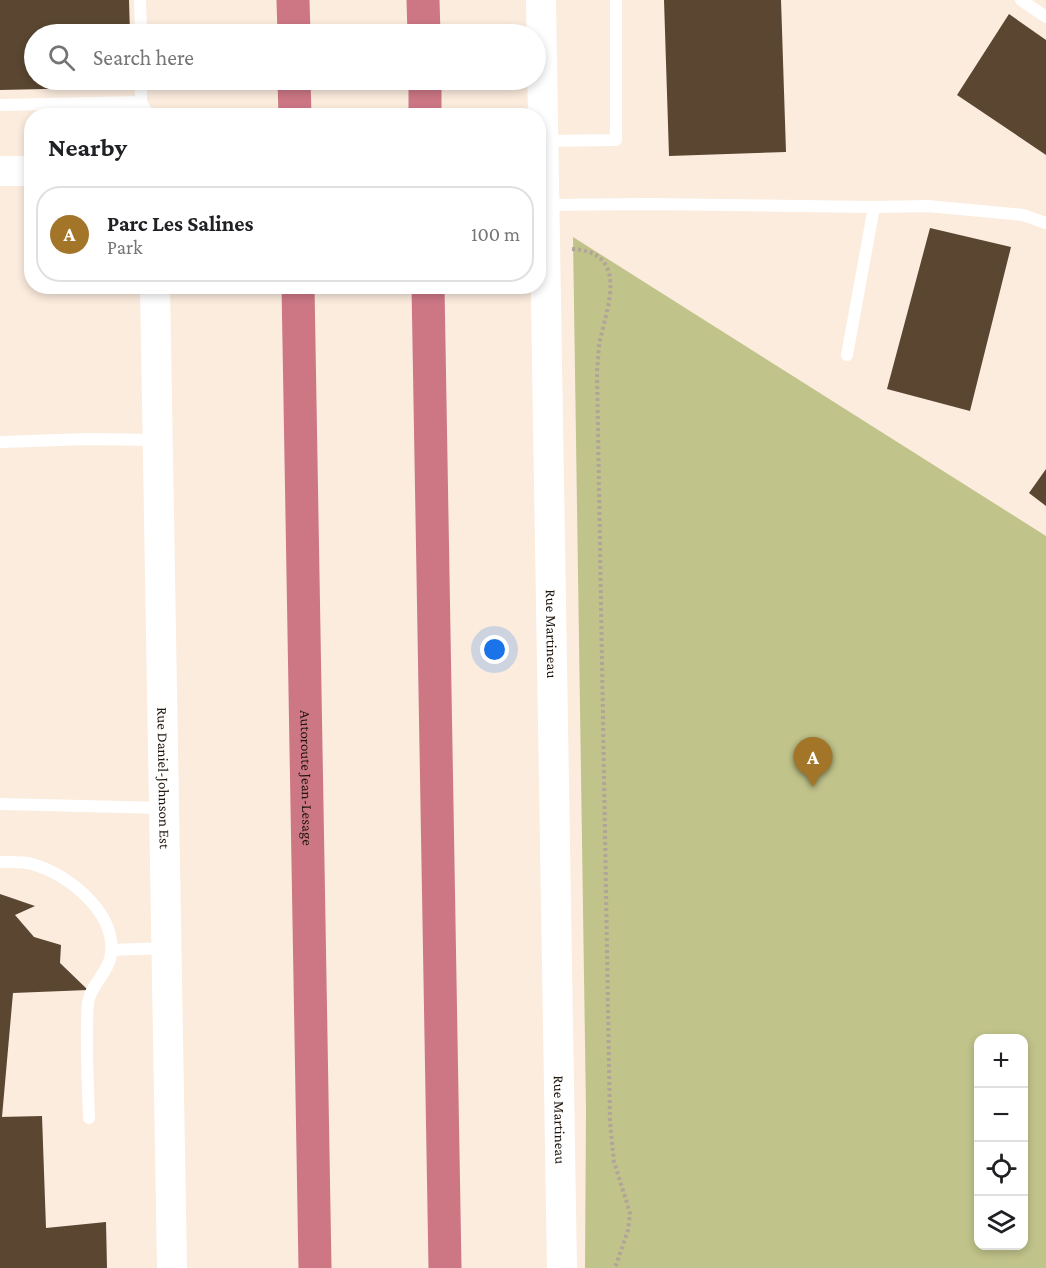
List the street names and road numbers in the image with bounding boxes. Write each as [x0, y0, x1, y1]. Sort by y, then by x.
street label: Rue Martineau [543, 589, 560, 678]
street label: Rue Daniel-Johnson Est [154, 707, 173, 850]
street label: Autoroute Jean-Lesage [297, 710, 316, 846]
street label: Rue Martineau [551, 1075, 568, 1164]

